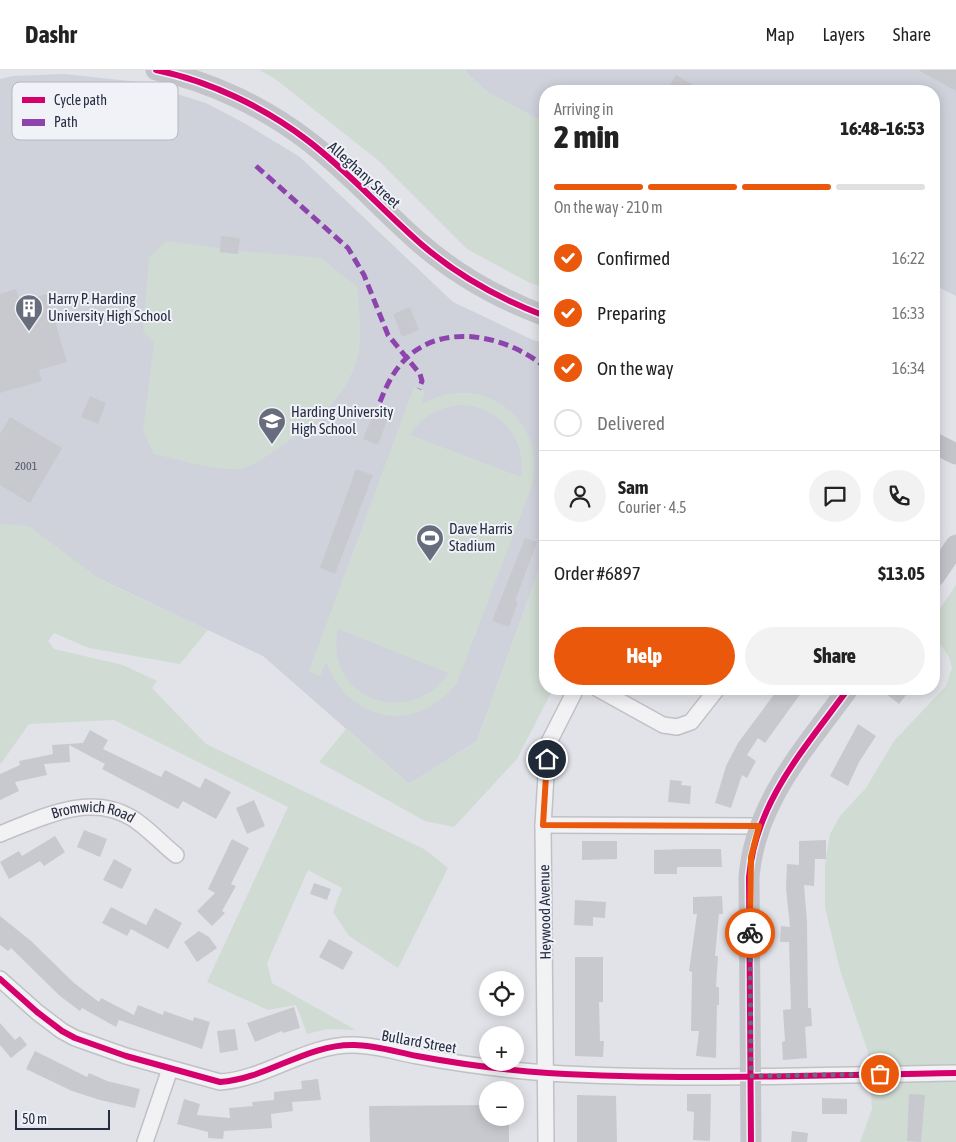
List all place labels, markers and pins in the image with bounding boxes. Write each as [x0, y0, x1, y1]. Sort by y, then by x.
place label: Harry P. Harding University High School [48, 290, 171, 324]
building icon: Harry P. Harding University High School [14, 293, 44, 332]
place label: Harding University High School [291, 403, 394, 437]
school or university icon: Harding University High School [257, 406, 287, 445]
place label: Dave Harris Stadium [449, 520, 513, 554]
sports icon: Dave Harris Stadium [415, 523, 445, 562]
pin [526, 738, 568, 780]
pin [859, 1053, 901, 1095]

